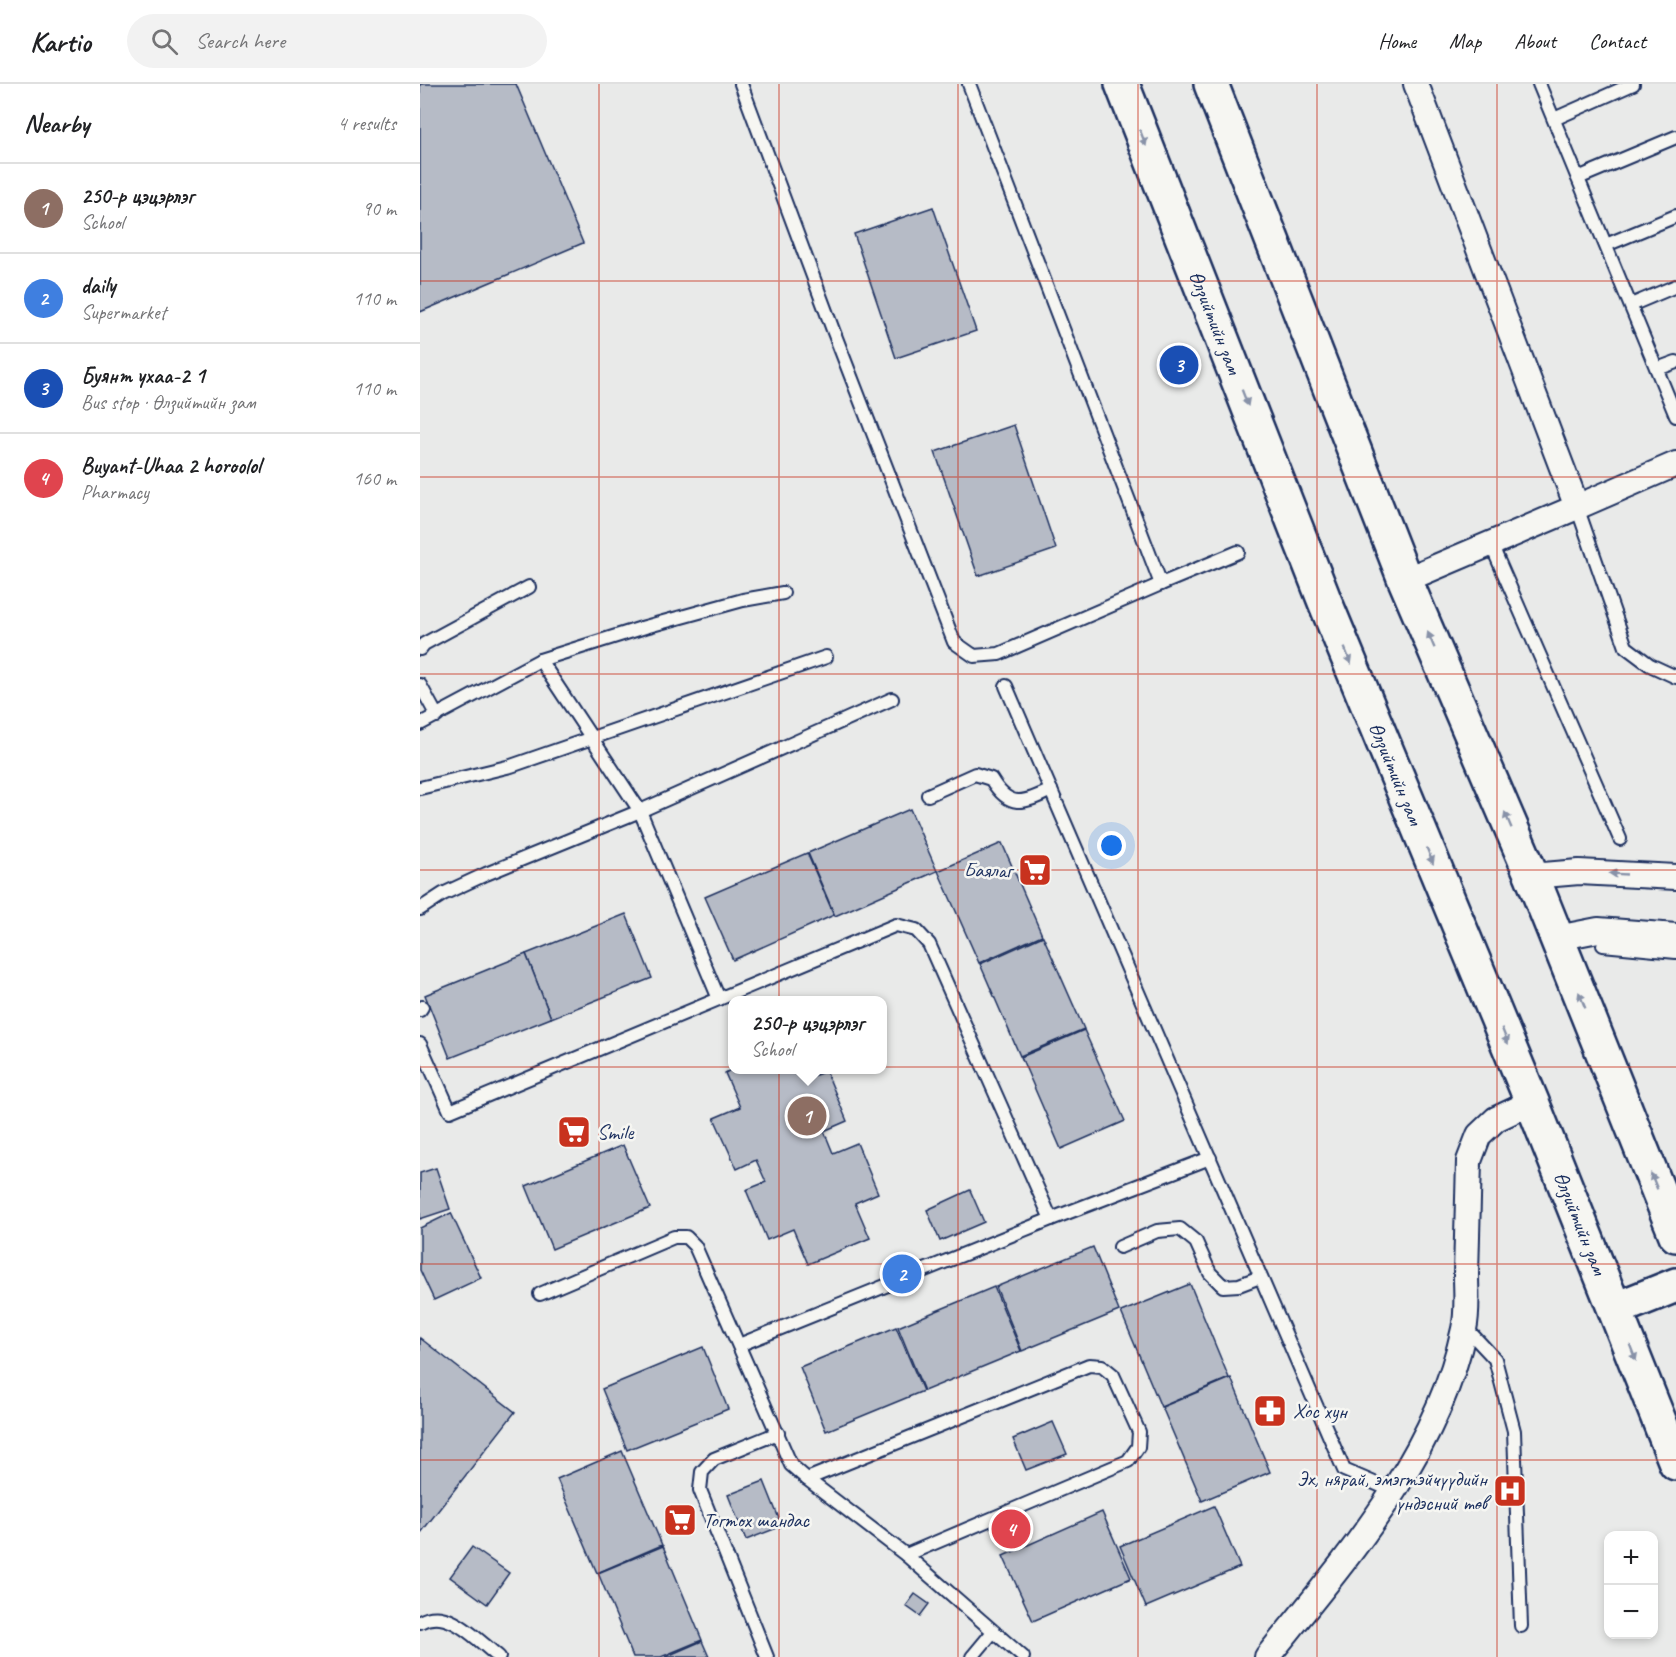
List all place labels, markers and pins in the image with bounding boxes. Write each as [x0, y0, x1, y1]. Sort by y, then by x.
pin: 3 [1160, 342, 1198, 388]
supermarket icon: Баялаг [1017, 852, 1053, 888]
place label: Баялаг [964, 857, 1015, 883]
pin: 1 [788, 1094, 826, 1138]
supermarket icon: Smile [556, 1114, 592, 1150]
place label: Smile [597, 1119, 634, 1145]
pin: 2 [882, 1252, 922, 1296]
pharmacy icon: Хос хун [1252, 1393, 1288, 1429]
place label: Хос хун [1293, 1398, 1348, 1424]
place label: Эх, нярай, эмэгтэйчүүдийн үндэсний төв [1297, 1466, 1492, 1516]
hospital icon: Эх, нярай, эмэгтэйчүүдийн үндэсний төв [1492, 1473, 1528, 1509]
supermarket icon: Тогтох шандас [662, 1502, 698, 1538]
pin: 4 [992, 1506, 1030, 1552]
place label: Тогтох шандас [703, 1507, 811, 1533]

